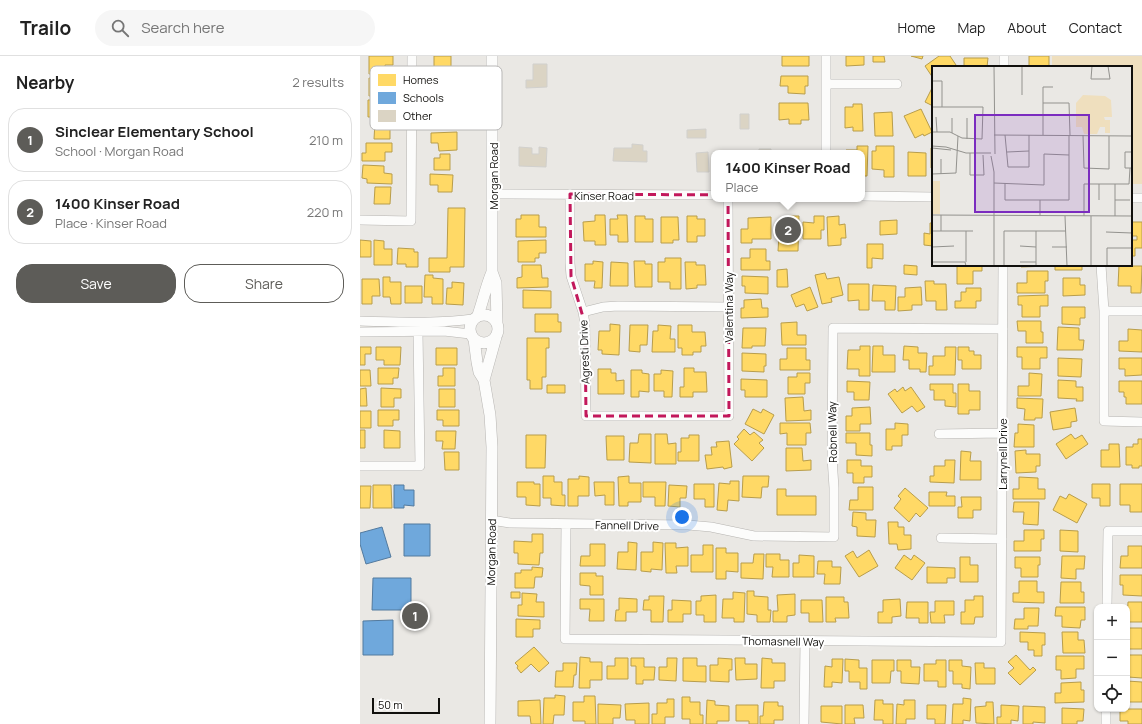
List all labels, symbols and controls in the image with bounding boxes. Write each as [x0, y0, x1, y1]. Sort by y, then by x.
search box [95, 10, 375, 46]
text: Trailo [20, 15, 71, 41]
icon: search [109, 17, 131, 39]
text: Search here [141, 17, 225, 38]
text: Home [898, 18, 935, 37]
text: Map [957, 18, 985, 37]
text: About [1007, 18, 1047, 37]
text: Contact [1069, 18, 1122, 37]
legend [370, 66, 502, 130]
inset map [932, 66, 1132, 266]
text: Nearby [16, 71, 74, 94]
text: Homes [403, 72, 439, 87]
text: 2 results [292, 73, 344, 91]
text: Schools [403, 90, 444, 105]
text: Other [403, 108, 432, 123]
text: Sinclear Elementary School [55, 121, 254, 142]
text: 1 [27, 131, 33, 149]
text: 210 m [309, 131, 343, 149]
text: School · Morgan Road [55, 142, 184, 160]
street label: Morgan Road [486, 143, 501, 209]
popup [711, 150, 865, 202]
text: 1400 Kinser Road [726, 157, 850, 178]
text: Place [726, 178, 758, 196]
street label: Kinser Road [574, 188, 634, 203]
text: 1400 Kinser Road [55, 193, 180, 214]
text: 2 [26, 203, 34, 221]
text: 220 m [307, 203, 343, 221]
text: Place · Kinser Road [55, 214, 167, 232]
pin: 2 [775, 215, 801, 245]
button: Save [16, 264, 176, 303]
button: Share [184, 264, 344, 303]
street label: Valentina Way [721, 271, 736, 342]
street label: Agresti Drive [575, 319, 593, 384]
street label: Robnell Way [824, 401, 840, 463]
street label: Larrynell Drive [995, 418, 1010, 490]
your location [672, 507, 692, 527]
street label: Fannell Drive [595, 517, 660, 533]
street label: Morgan Road [483, 518, 499, 586]
pin: 1 [402, 601, 428, 631]
map controls [1094, 604, 1130, 712]
button: + [1094, 604, 1130, 640]
street label: Thomasnell Way [742, 633, 825, 649]
button: − [1094, 640, 1130, 676]
button: locate [1094, 676, 1130, 712]
scale bar [372, 696, 440, 715]
text: 50 m [378, 697, 403, 712]

